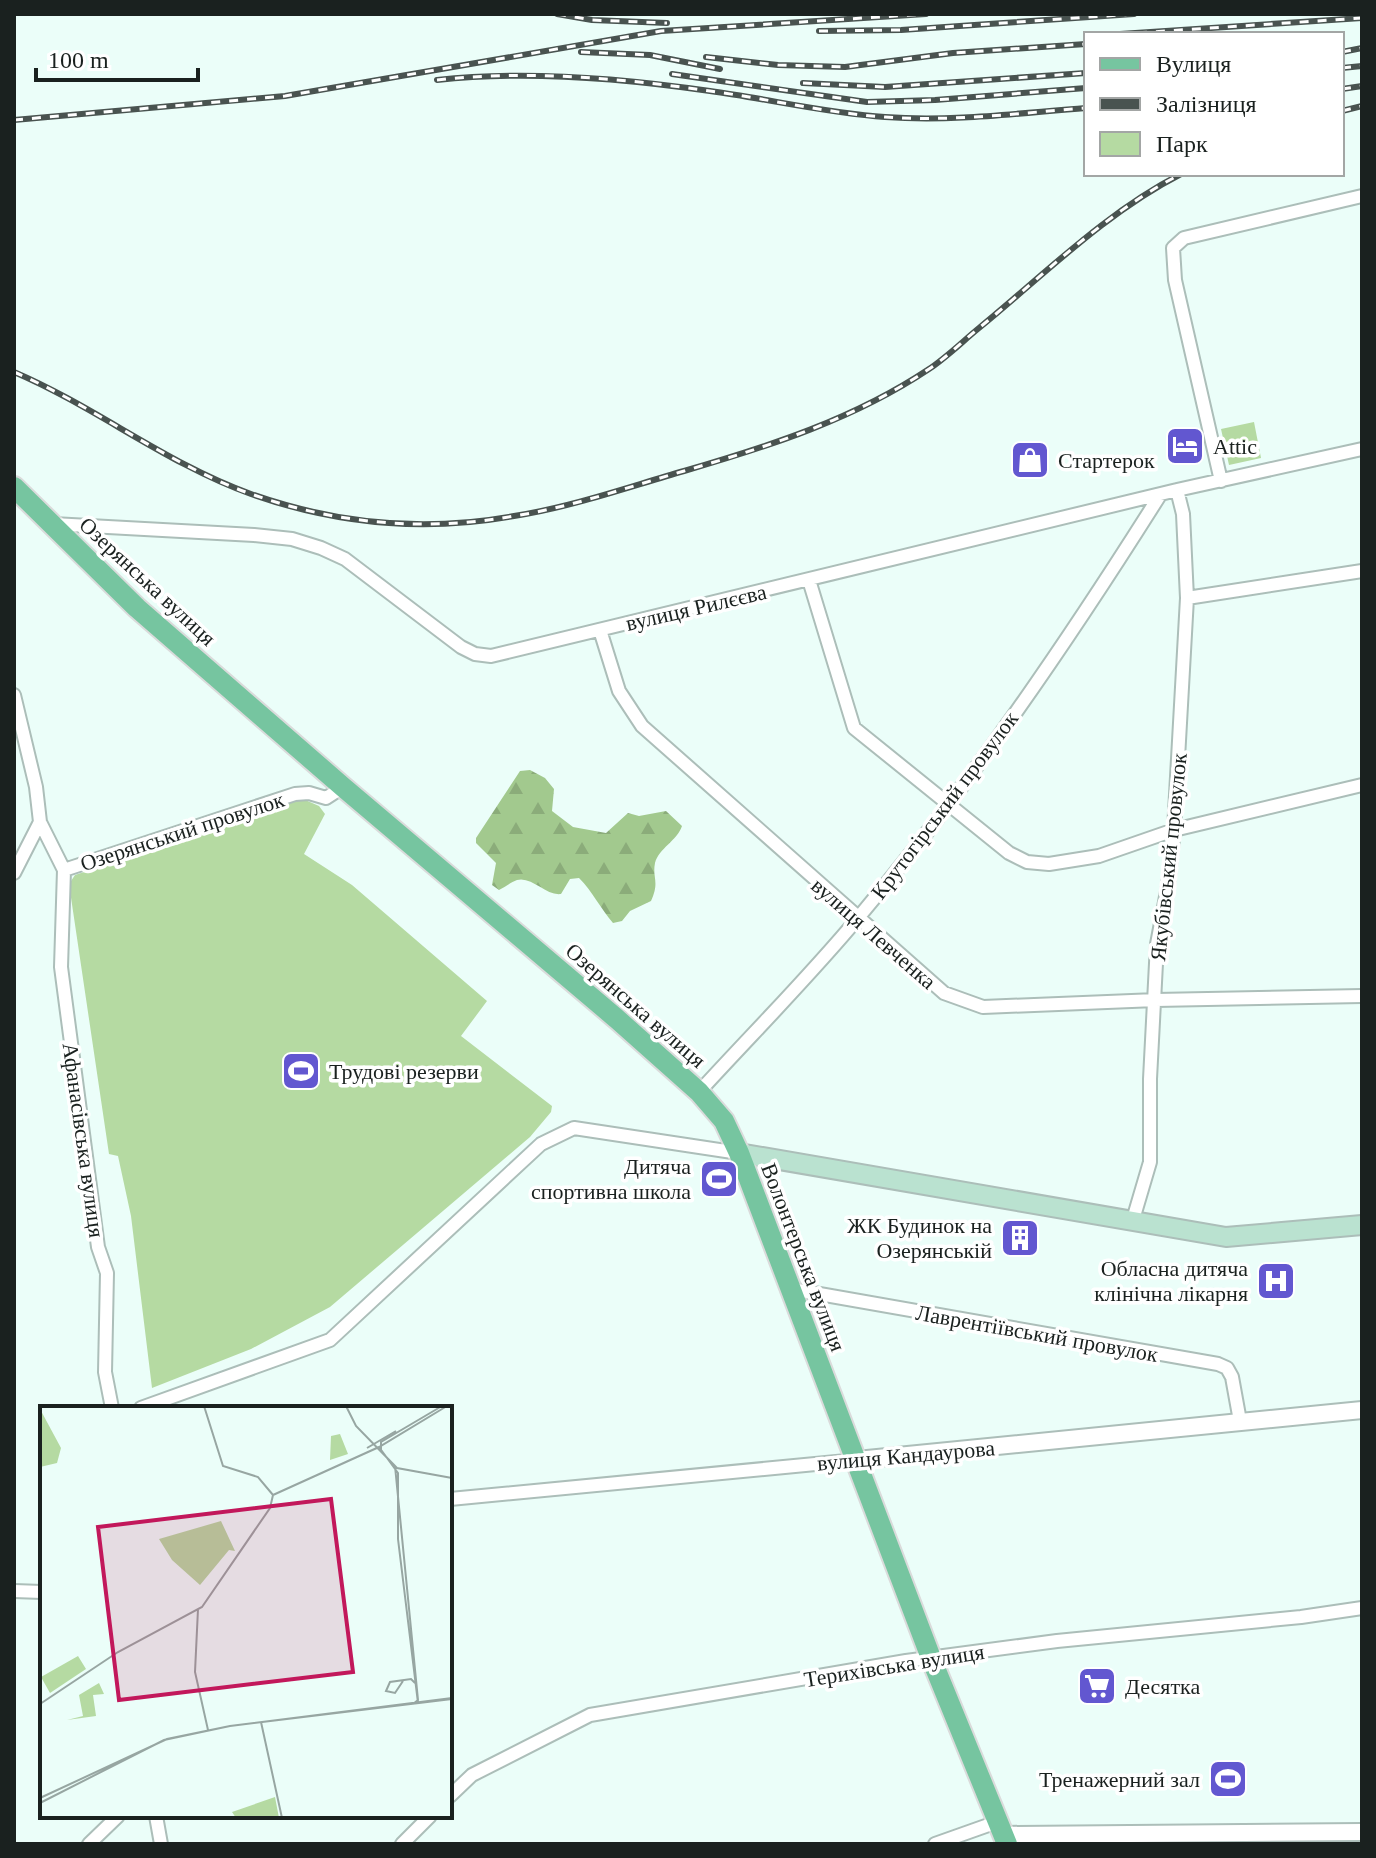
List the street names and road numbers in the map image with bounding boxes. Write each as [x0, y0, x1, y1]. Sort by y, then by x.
street label: Озерянська вулиця [74, 512, 221, 651]
street label: вулиця Рилєєва [623, 579, 769, 636]
street label: Крутогірський провулок [866, 706, 1023, 904]
street label: Якубівський провулок [1145, 752, 1192, 962]
street label: Озерянський провулок [77, 787, 288, 876]
street label: вулиця Левченка [806, 873, 941, 994]
street label: Озерянська вулиця [561, 938, 711, 1073]
street label: Афанасівська вулиця [57, 1041, 110, 1239]
street label: Волонтерська вулиця [756, 1160, 851, 1355]
street label: Лаврентіївський провулок [914, 1300, 1160, 1367]
street label: вулиця Кандаурова [816, 1435, 996, 1476]
street label: Терихівська вулиця [802, 1639, 986, 1692]

